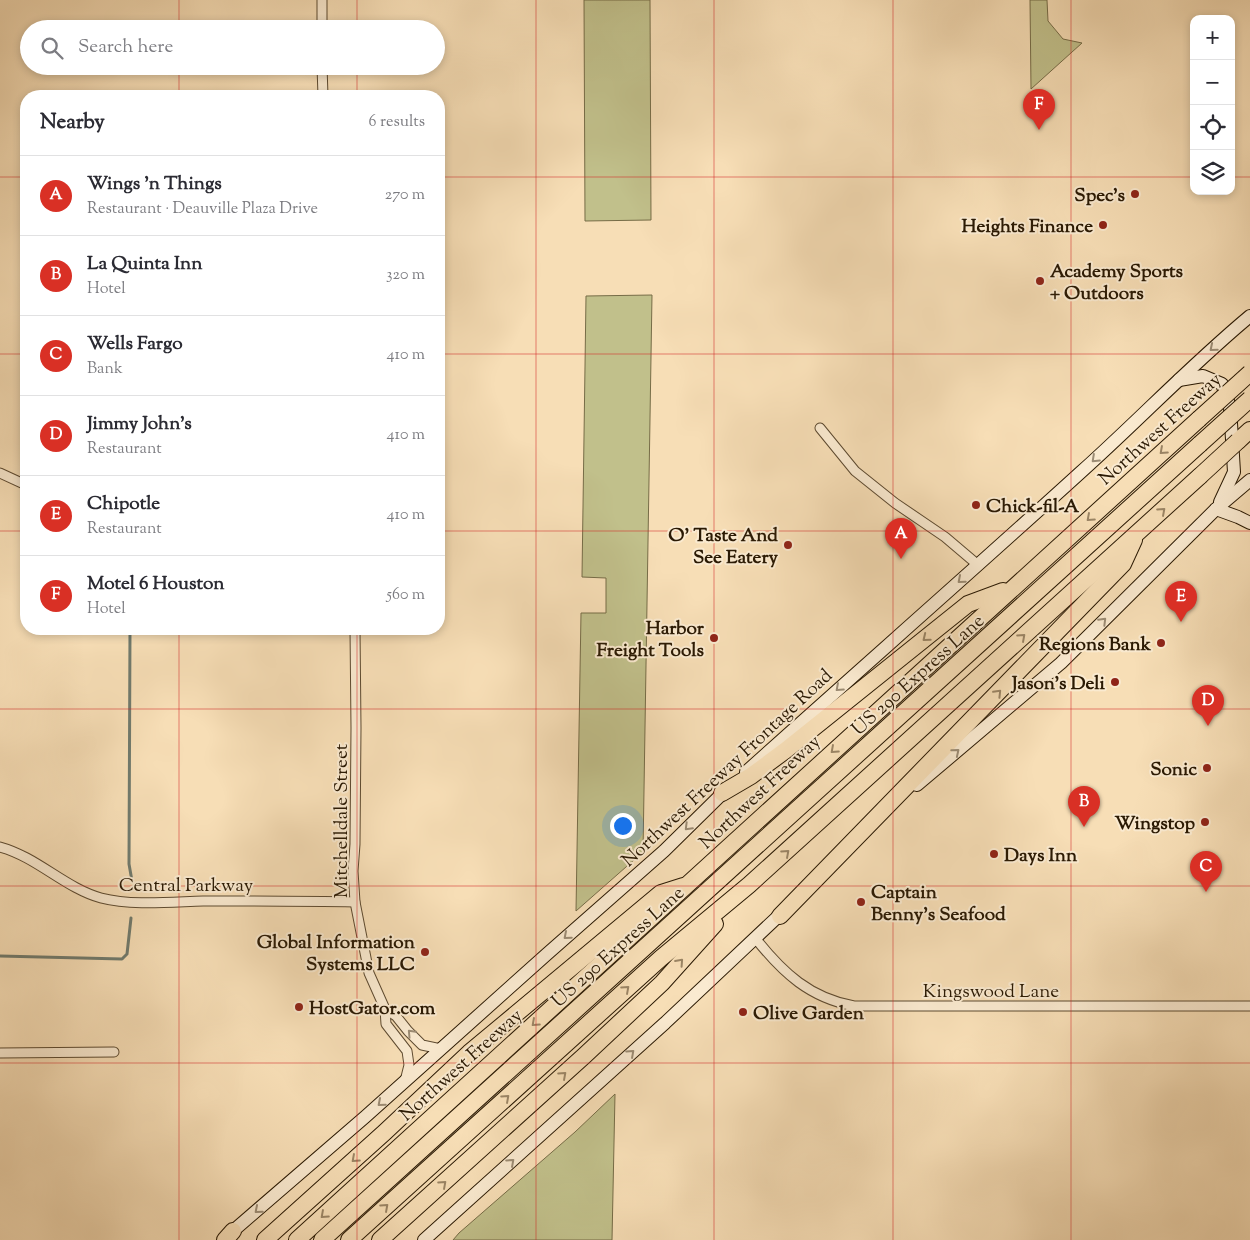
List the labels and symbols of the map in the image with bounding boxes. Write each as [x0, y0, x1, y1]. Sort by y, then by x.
pin: F [1023, 89, 1055, 130]
place label: Spec's [1074, 183, 1126, 210]
marker: Spec's [1129, 188, 1141, 200]
place label: Heights Finance [961, 214, 1093, 241]
marker: Heights Finance [1097, 219, 1109, 231]
place label: Academy Sports + Outdoors [1050, 259, 1184, 308]
marker: Academy Sports + Outdoors [1034, 275, 1046, 287]
one-way arrow [1209, 342, 1218, 351]
street label: Northwest Freeway [1093, 367, 1229, 493]
one-way arrow [1160, 446, 1169, 455]
one-way arrow [1091, 453, 1100, 462]
place label: Chick-fil-A [986, 494, 1080, 521]
marker: Chick-fil-A [970, 499, 982, 511]
one-way arrow [1156, 508, 1165, 517]
one-way arrow [1087, 512, 1096, 521]
pin: A [885, 518, 917, 559]
place label: O' Taste And See Eatery [668, 523, 779, 572]
marker: O' Taste And See Eatery [782, 539, 794, 551]
one-way arrow [958, 574, 967, 583]
pin: E [1165, 581, 1197, 622]
street label: US 290 Express Lane [846, 609, 991, 743]
place label: Harbor Freight Tools [597, 616, 705, 665]
one-way arrow [1097, 618, 1106, 627]
marker: Harbor Freight Tools [708, 632, 720, 644]
one-way arrow [923, 632, 932, 640]
place label: Regions Bank [1039, 632, 1152, 659]
one-way arrow [1017, 634, 1026, 643]
marker: Regions Bank [1155, 637, 1167, 649]
street label: Northwest Freeway Frontage Road [616, 663, 836, 871]
place label: Jason's Deli [1010, 671, 1106, 698]
marker: Jason's Deli [1109, 676, 1121, 688]
one-way arrow [836, 682, 845, 691]
pin: D [1192, 685, 1224, 726]
one-way arrow [992, 690, 1001, 699]
street label: Northwest Freeway [694, 729, 824, 853]
street label: Mitchelldale Street [329, 743, 356, 898]
one-way arrow [830, 744, 839, 753]
one-way arrow [950, 749, 959, 758]
place label: Sonic [1150, 757, 1197, 784]
marker: Sonic [1201, 762, 1213, 774]
pin: B [1068, 786, 1100, 827]
place label: Wingstop [1115, 811, 1195, 838]
your location [610, 813, 636, 839]
marker: Wingstop [1199, 816, 1211, 828]
one-way arrow [684, 821, 693, 830]
place label: Days Inn [1004, 843, 1078, 870]
marker: Days Inn [988, 848, 1000, 860]
one-way arrow [780, 849, 789, 858]
pin: C [1190, 851, 1222, 892]
street label: Central Parkway [119, 873, 254, 900]
place label: Captain Benny's Seafood [871, 880, 1006, 929]
street label: US 290 Express Lane [546, 881, 691, 1015]
marker: Captain Benny's Seafood [855, 896, 867, 908]
place label: Global Information Systems LLC [257, 930, 416, 979]
one-way arrow [563, 930, 572, 939]
marker: Global Information Systems LLC [419, 946, 431, 958]
one-way arrow [674, 959, 683, 968]
street label: Kingswood Lane [923, 979, 1059, 1006]
one-way arrow [621, 986, 630, 995]
place label: HostGator.com [309, 996, 436, 1023]
marker: HostGator.com [293, 1001, 305, 1013]
place label: Olive Garden [753, 1001, 865, 1028]
street label: Northwest Freeway [394, 1003, 530, 1129]
marker: Olive Garden [737, 1006, 749, 1018]
one-way arrow [531, 1018, 540, 1027]
one-way arrow [408, 1030, 417, 1039]
one-way arrow [626, 1050, 635, 1059]
one-way arrow [558, 1072, 567, 1081]
one-way arrow [500, 1095, 509, 1104]
one-way arrow [377, 1097, 386, 1106]
one-way arrow [351, 1153, 360, 1162]
one-way arrow [505, 1159, 514, 1168]
one-way arrow [437, 1181, 446, 1190]
one-way arrow [255, 1204, 264, 1213]
one-way arrow [380, 1204, 389, 1213]
one-way arrow [321, 1209, 330, 1218]

